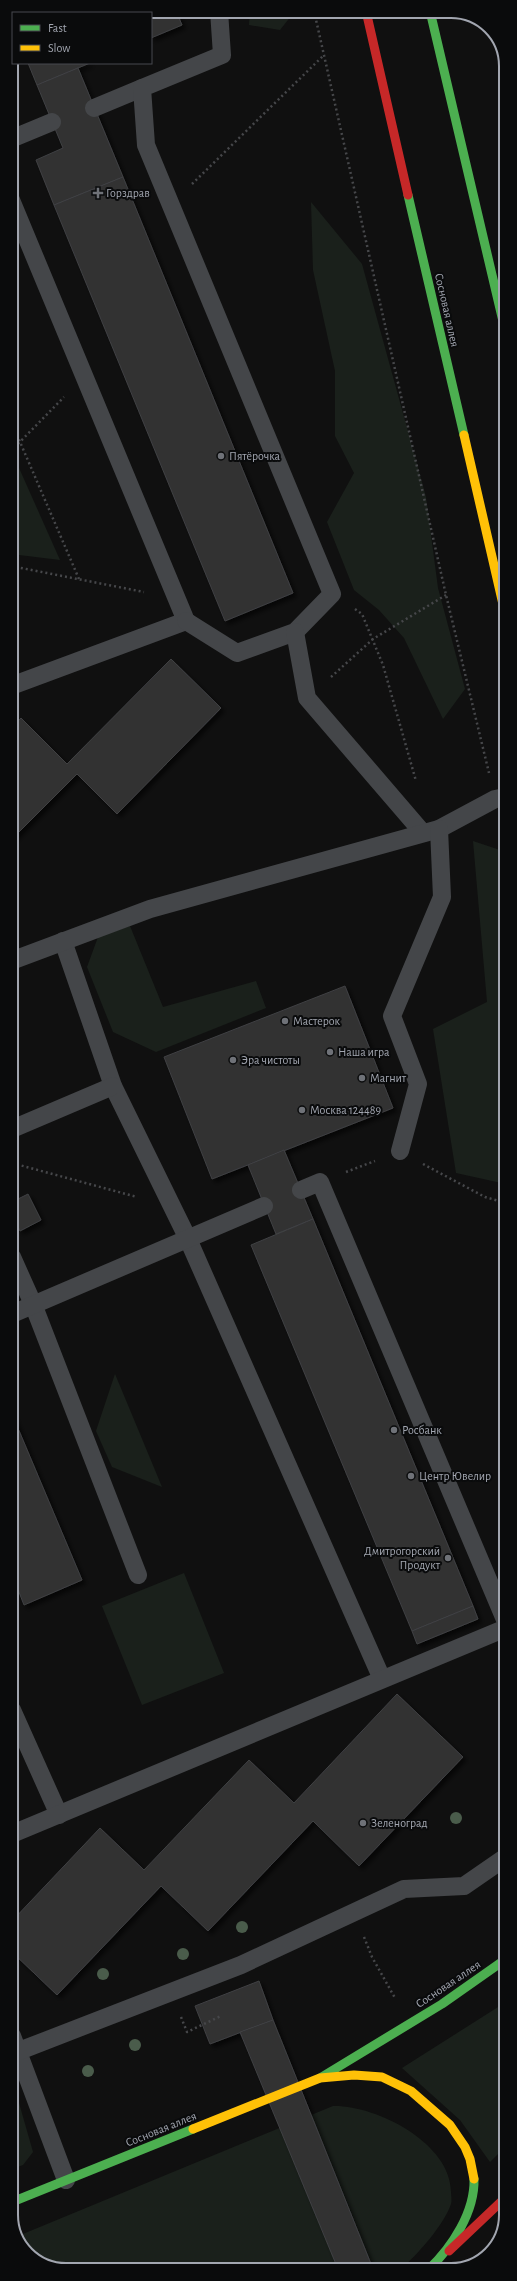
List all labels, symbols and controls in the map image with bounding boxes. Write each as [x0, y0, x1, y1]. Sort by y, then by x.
legend [12, 12, 152, 64]
text: Fast [48, 22, 67, 34]
text: Slow [48, 42, 70, 54]
place label: Горздрав [106, 187, 150, 199]
marker: Горздрав [93, 188, 103, 198]
street label: Сосновая аллея [433, 272, 461, 348]
place label: Пятёрочка [229, 450, 281, 462]
marker: Пятёрочка [216, 451, 226, 461]
place label: Мастерок [293, 1015, 341, 1027]
marker: Мастерок [280, 1016, 290, 1026]
place label: Наша игра [338, 1046, 390, 1058]
marker: Наша игра [325, 1047, 335, 1057]
place label: Эра чистоты [241, 1054, 300, 1066]
marker: Эра чистоты [228, 1055, 238, 1065]
place label: Магнит [370, 1072, 407, 1084]
marker: Магнит [357, 1073, 367, 1083]
place label: Москва 124489 [310, 1104, 382, 1116]
marker: Москва 124489 [297, 1105, 307, 1115]
place label: Росбанк [402, 1424, 442, 1436]
marker: Росбанк [389, 1425, 399, 1435]
place label: Центр Ювелир [419, 1470, 491, 1482]
marker: Центр Ювелир [406, 1471, 416, 1481]
place label: Дмитрогорский Продукт [364, 1545, 441, 1572]
marker: Дмитрогорский Продукт [443, 1553, 453, 1563]
place label: Зеленоград [371, 1817, 428, 1829]
marker: Зеленоград [358, 1818, 368, 1828]
street label: Сосновая аллея [413, 1958, 483, 2010]
street label: Сосновая аллея [124, 2109, 198, 2149]

